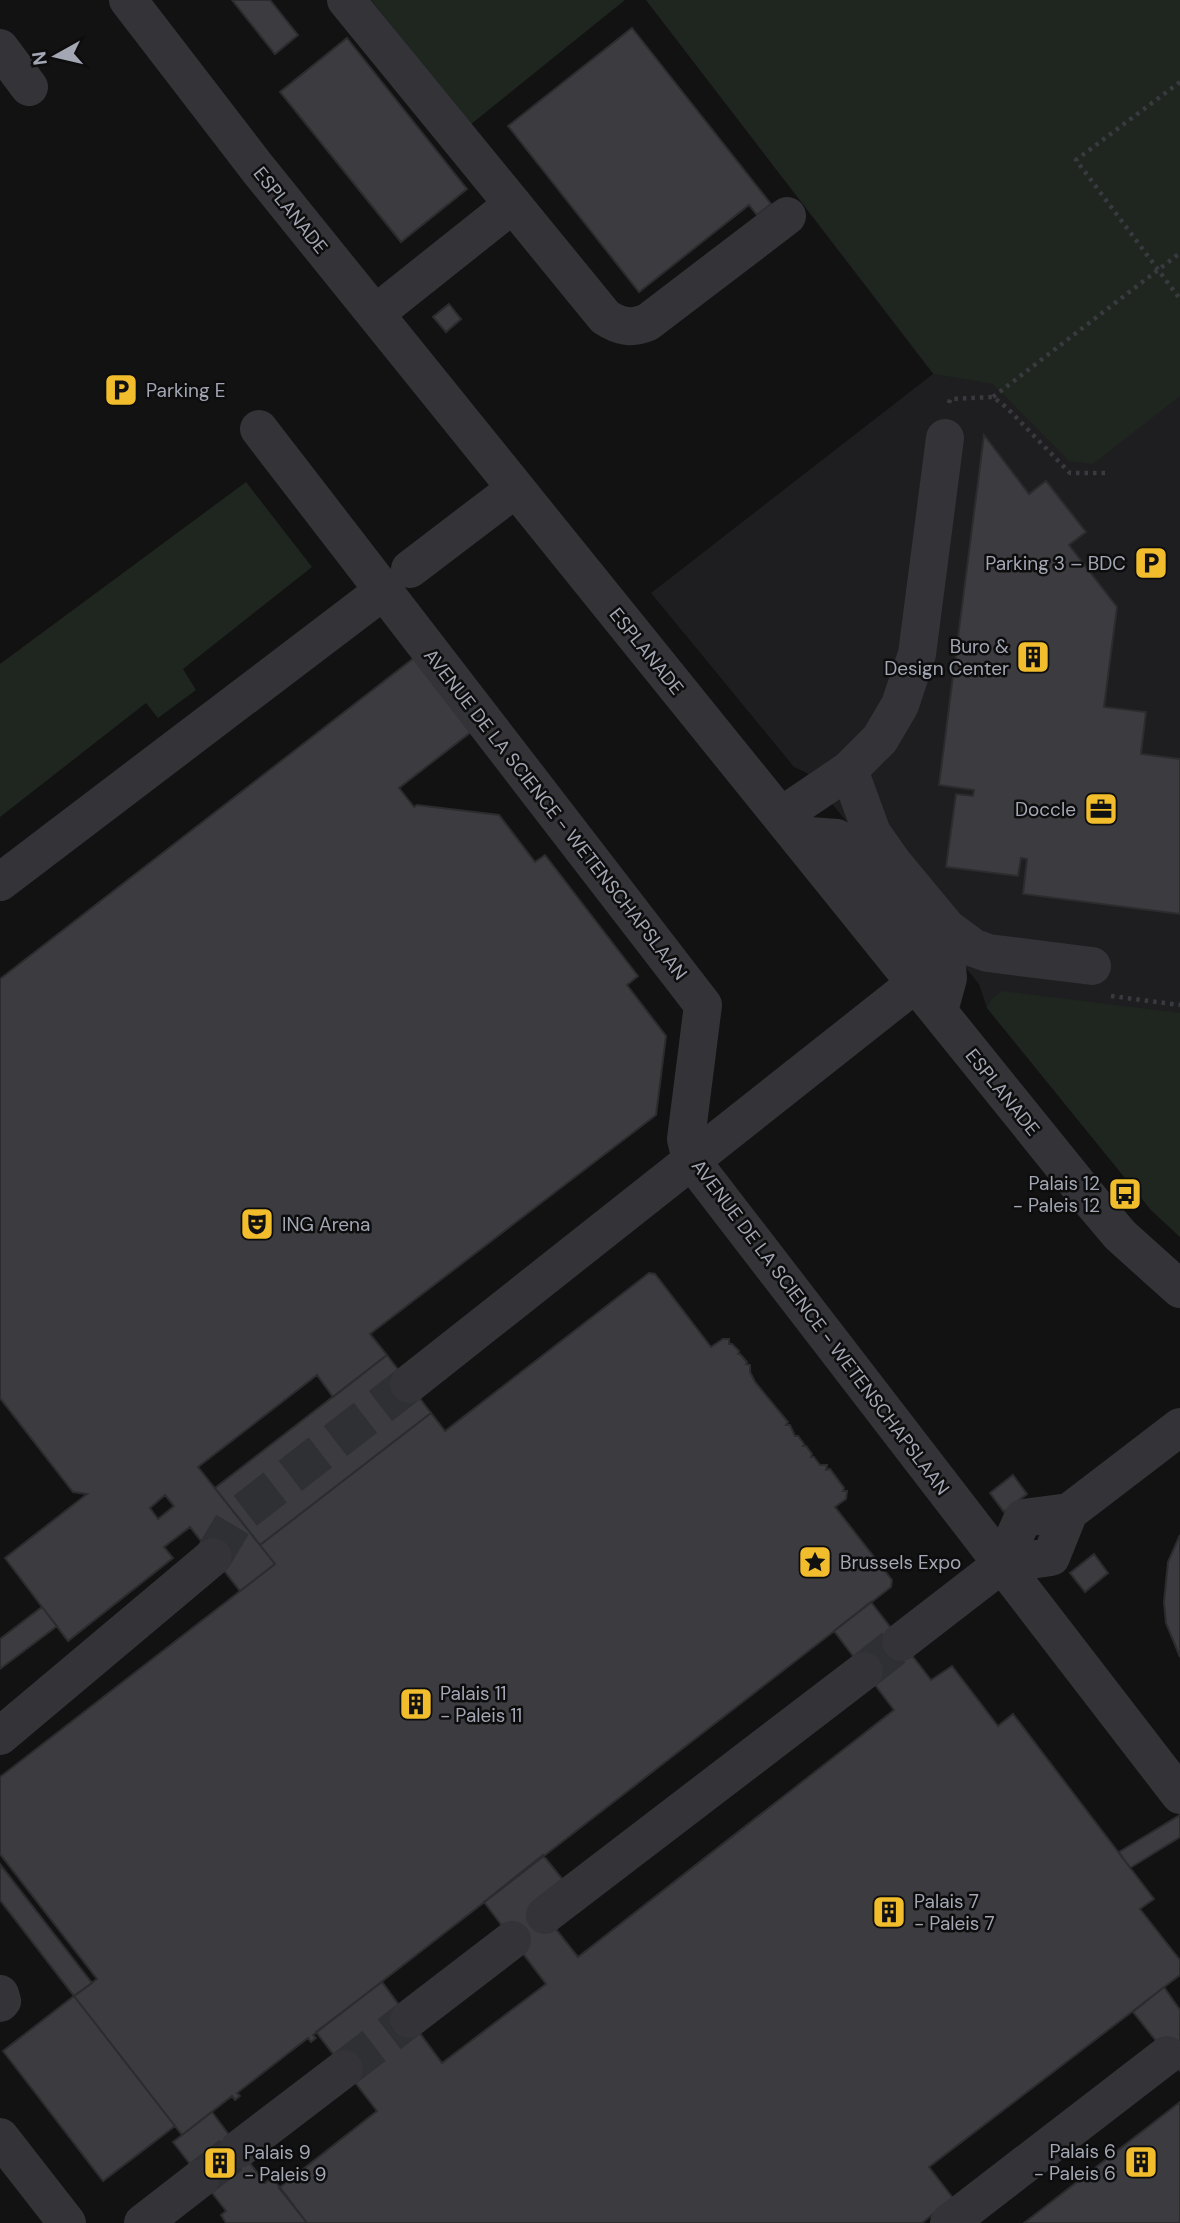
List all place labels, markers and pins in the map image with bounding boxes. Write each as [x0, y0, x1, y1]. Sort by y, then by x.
parking icon: Parking E [102, 371, 140, 409]
place label: Parking E [146, 378, 225, 403]
parking icon: Parking 3 – BDC [1132, 544, 1170, 582]
place label: Parking 3 – BDC [985, 551, 1126, 576]
place label: Buro & Design Center [884, 634, 1009, 681]
building icon: Buro & Design Center [1014, 638, 1052, 676]
office icon: Doccle [1082, 790, 1120, 828]
place label: Doccle [1015, 797, 1076, 822]
place label: Palais 12 - Paleis 12 [1013, 1171, 1100, 1218]
bus stop icon: Palais 12 - Paleis 12 [1106, 1175, 1144, 1213]
theatre icon: ING Arena [238, 1205, 276, 1243]
place label: ING Arena [282, 1212, 370, 1237]
place icon: Brussels Expo [796, 1543, 834, 1581]
place label: Brussels Expo [840, 1550, 961, 1575]
place label: Palais 11 - Paleis 11 [440, 1681, 522, 1728]
building icon: Palais 11 - Paleis 11 [397, 1685, 435, 1723]
place label: Palais 7 - Paleis 7 [914, 1889, 995, 1936]
building icon: Palais 7 - Paleis 7 [870, 1893, 908, 1931]
place label: Palais 6 - Paleis 6 [1034, 2139, 1116, 2186]
place label: Palais 9 - Paleis 9 [244, 2140, 326, 2187]
building icon: Palais 6 - Paleis 6 [1122, 2143, 1160, 2181]
building icon: Palais 9 - Paleis 9 [201, 2144, 239, 2182]

